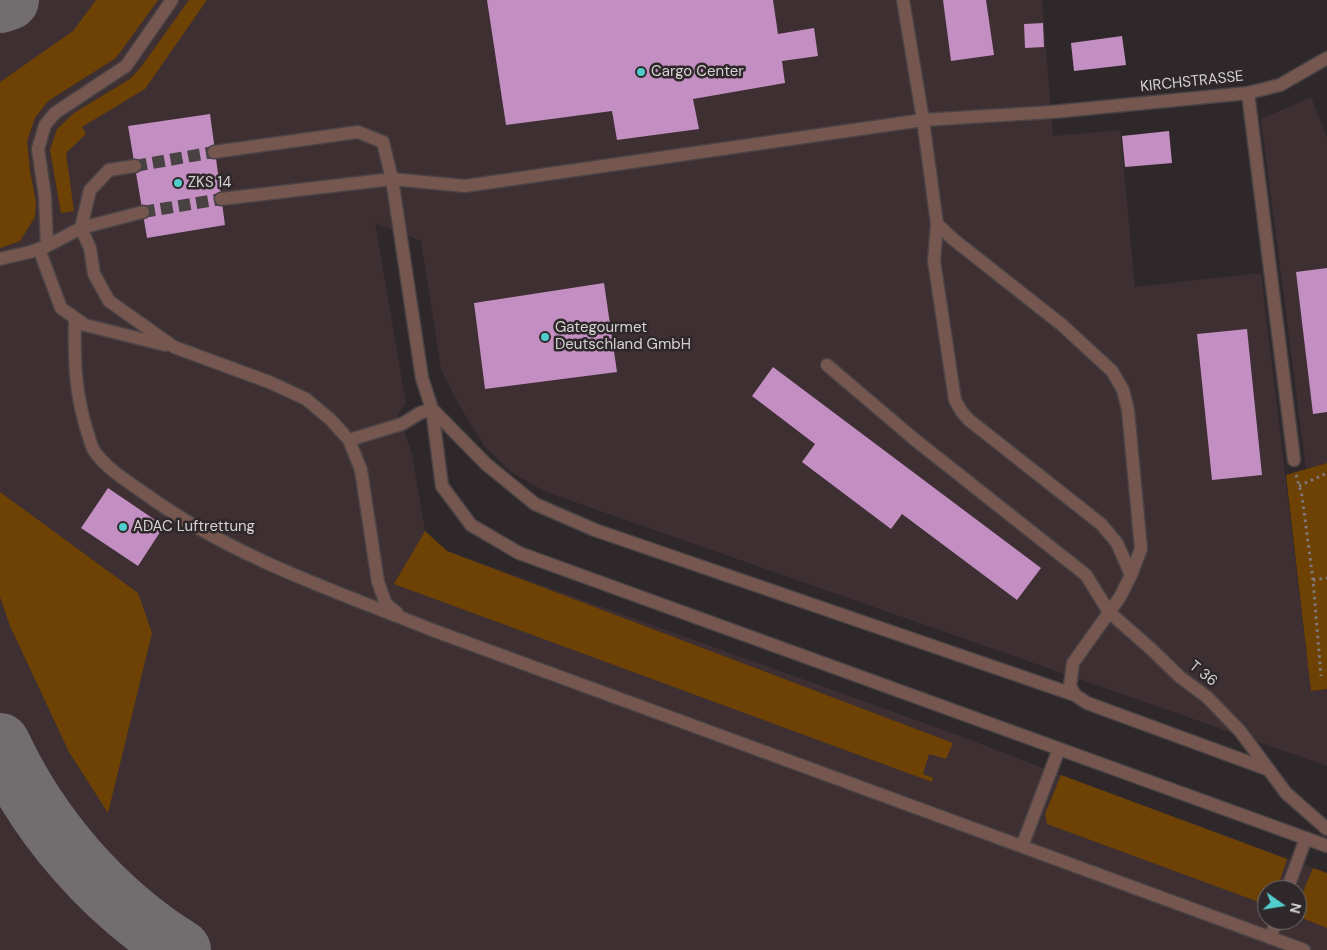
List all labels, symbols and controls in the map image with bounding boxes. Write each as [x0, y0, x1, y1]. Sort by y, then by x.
place label: Cargo Center [651, 63, 744, 81]
marker: Cargo Center [635, 66, 647, 78]
street label: KIRCHSTRASSE [1139, 68, 1245, 96]
place label: ZKS 14 [188, 174, 231, 192]
marker: ZKS 14 [172, 177, 184, 189]
place label: Gategourmet Deutschland GmbH [555, 319, 691, 354]
marker: Gategourmet Deutschland GmbH [539, 331, 551, 343]
place label: ADAC Luftrettung [133, 518, 255, 536]
marker: ADAC Luftrettung [117, 521, 129, 533]
street label: T 36 [1185, 657, 1221, 691]
north arrow [1257, 880, 1307, 930]
text: N [1286, 901, 1306, 915]

